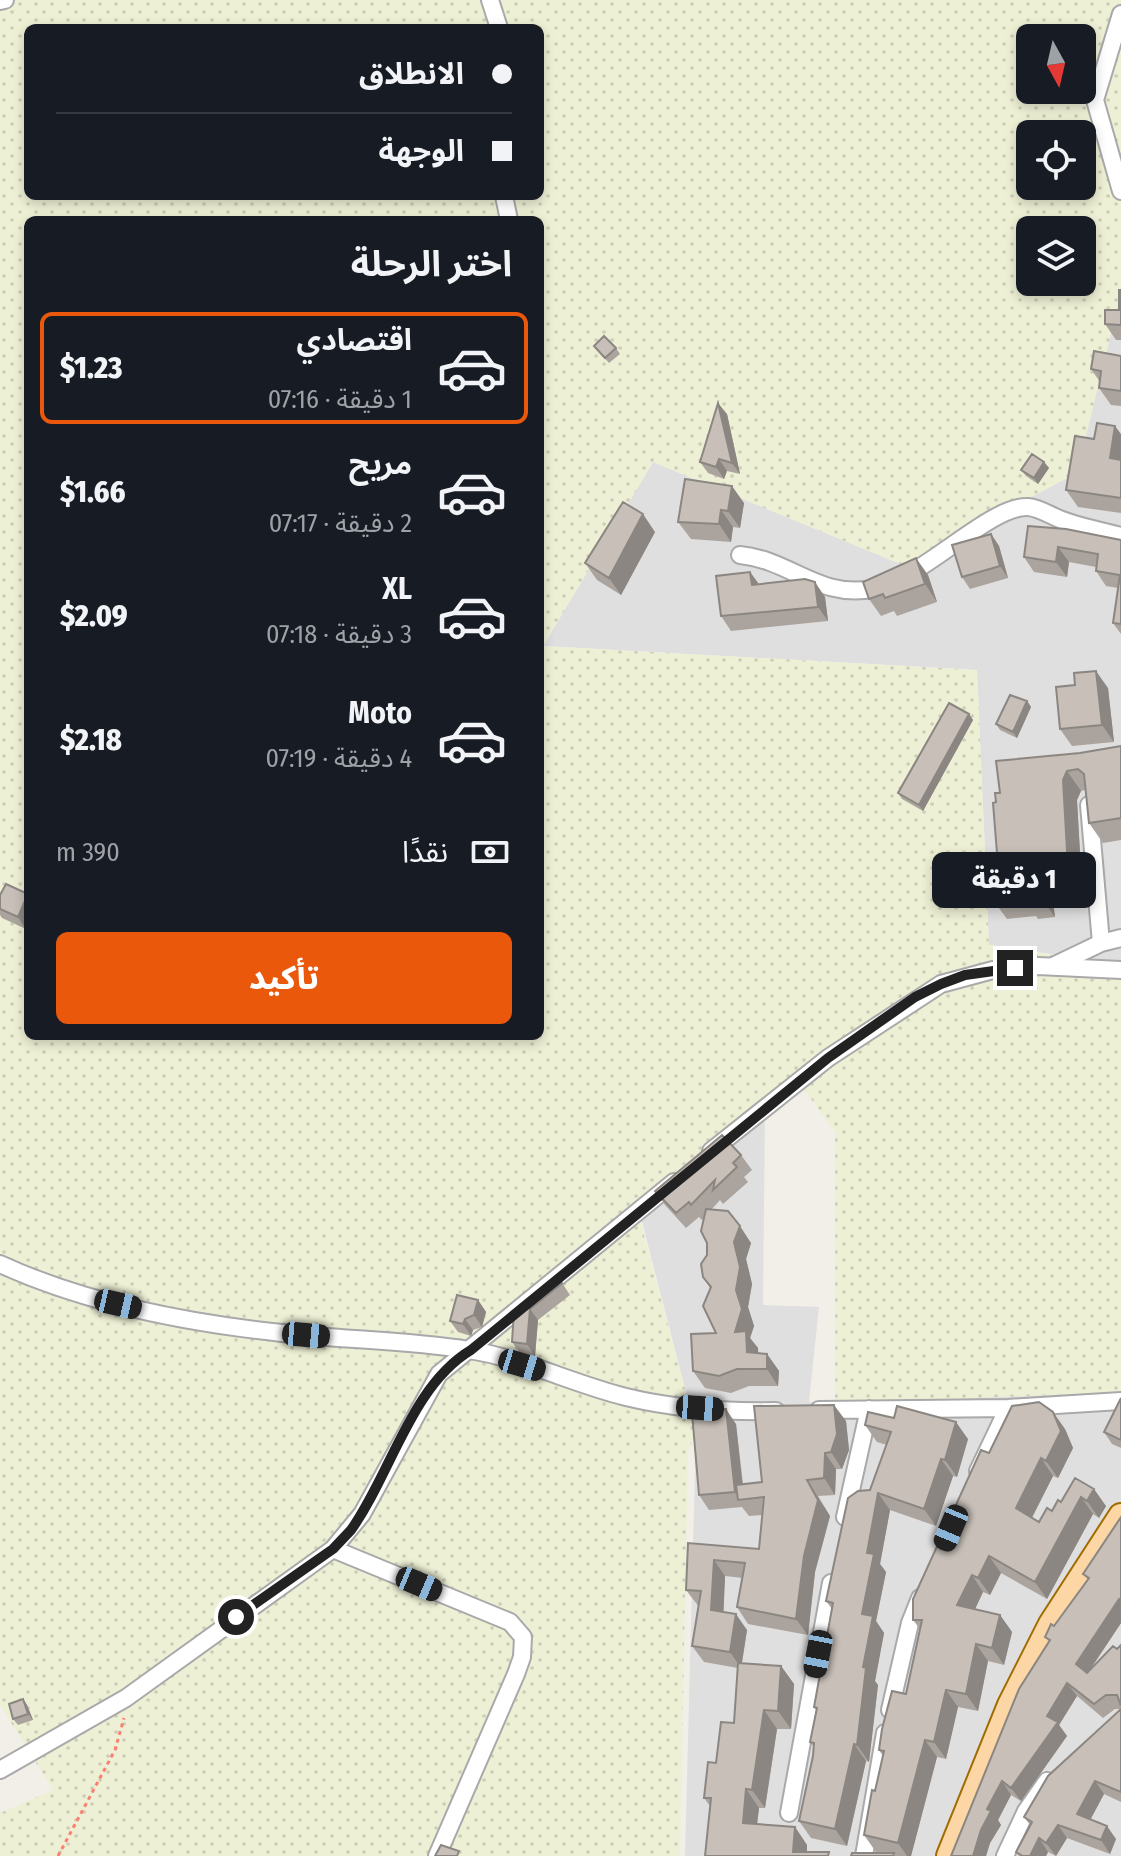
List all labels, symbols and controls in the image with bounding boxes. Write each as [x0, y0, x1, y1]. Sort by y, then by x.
north arrow [1016, 24, 1096, 104]
map controls [1016, 24, 1096, 296]
text: الانطلاق [359, 56, 464, 92]
button: locate [1016, 120, 1096, 200]
text: الوجهة [379, 133, 464, 169]
button: layers [1016, 216, 1096, 296]
text: اختر الرحلة [351, 242, 512, 286]
text: اقتصادي [297, 322, 412, 358]
icon: car [436, 332, 508, 404]
text: $1.23 [60, 350, 122, 386]
text: 1 دقيقة · 07:16 [268, 384, 412, 415]
text: مريح [349, 446, 412, 482]
icon: car [436, 456, 508, 528]
text: $1.66 [60, 474, 126, 510]
text: 2 دقيقة · 07:17 [269, 508, 412, 539]
text: XL [382, 571, 412, 607]
icon: car [436, 580, 508, 652]
text: $2.09 [60, 598, 128, 634]
text: 3 دقيقة · 07:18 [266, 619, 412, 650]
text: Moto [348, 695, 412, 731]
icon: car [436, 704, 508, 776]
text: $2.18 [60, 722, 122, 758]
text: 4 دقيقة · 07:19 [265, 743, 412, 774]
icon: cash [468, 830, 512, 874]
text: نقدًا [402, 834, 448, 870]
text: 390 m [56, 837, 120, 868]
callout: 1 دقيقة [933, 852, 1097, 908]
text: 1 دقيقة [972, 864, 1056, 895]
button: تأكيد [56, 932, 512, 1024]
route end [997, 950, 1033, 986]
car [92, 1287, 144, 1321]
car [281, 1321, 331, 1349]
car [496, 1347, 548, 1383]
car [675, 1394, 725, 1422]
car [931, 1501, 971, 1555]
car [392, 1564, 446, 1604]
route start [218, 1599, 254, 1635]
car [802, 1628, 834, 1680]

